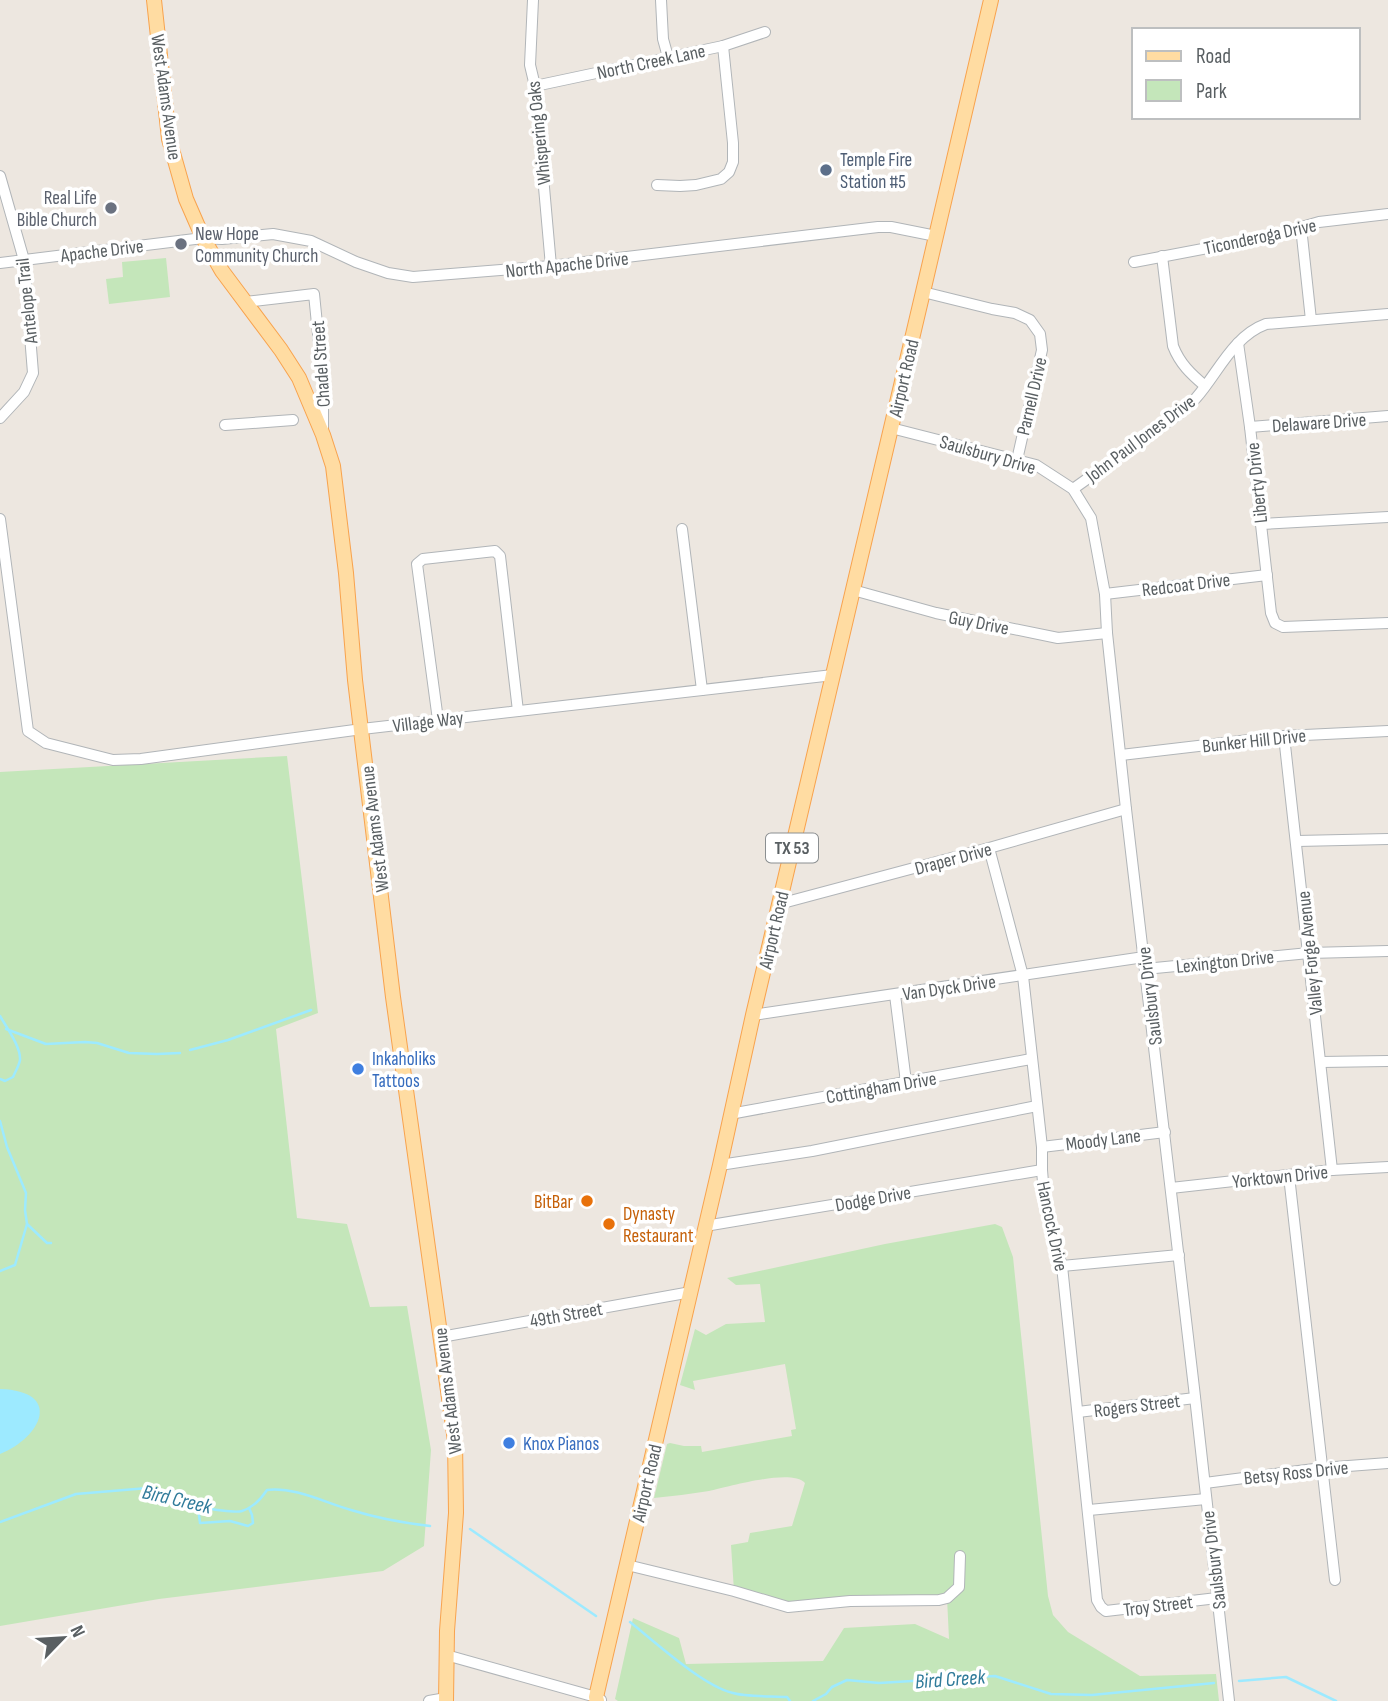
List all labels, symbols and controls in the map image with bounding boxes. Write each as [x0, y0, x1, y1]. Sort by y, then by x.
legend [1132, 28, 1360, 119]
street label: West Adams Avenue [145, 33, 186, 162]
street label: North Creek Lane [595, 40, 708, 85]
text: Road [1196, 44, 1231, 69]
text: Park [1196, 79, 1227, 104]
street label: Whispering Oaks [523, 80, 556, 186]
place label: Temple Fire Station #5 [840, 149, 912, 194]
marker: Temple Fire Station #5 [818, 162, 834, 178]
place label: Real Life Bible Church [17, 187, 97, 232]
marker: Real Life Bible Church [103, 200, 119, 216]
street label: Ticonderoga Drive [1202, 214, 1319, 261]
place label: New Hope Community Church [195, 223, 318, 268]
street label: Apache Drive [58, 235, 145, 268]
marker: New Hope Community Church [173, 236, 189, 252]
street label: North Apache Drive [505, 248, 630, 283]
street label: Antelope Trail [12, 257, 44, 346]
street label: Chadel Street [307, 320, 336, 408]
street label: Airport Road [884, 337, 925, 420]
street label: Parnell Drive [1012, 355, 1053, 438]
street label: John Paul Jones Drive [1081, 391, 1200, 488]
street label: Delaware Drive [1271, 409, 1367, 438]
street label: Saulsbury Drive [937, 431, 1038, 480]
street label: Liberty Drive [1242, 441, 1273, 524]
street label: Redcoat Drive [1141, 569, 1232, 602]
street label: Guy Drive [947, 606, 1011, 641]
street label: Village Way [392, 707, 465, 738]
street label: Bunker Hill Drive [1201, 725, 1307, 758]
street label: West Adams Avenue [356, 764, 395, 893]
road number: TX 53 [766, 834, 818, 862]
street label: Draper Drive [912, 838, 995, 881]
street label: Airport Road [754, 889, 795, 972]
street label: Valley Forge Avenue [1293, 890, 1328, 1016]
street label: Saulsbury Drive [1133, 945, 1168, 1046]
street label: Lexington Drive [1175, 946, 1275, 979]
street label: Van Dyck Drive [901, 971, 997, 1006]
place label: Inkaholiks Tattoos [372, 1048, 436, 1093]
marker: Inkaholiks Tattoos [350, 1061, 366, 1077]
street label: Cottingham Drive [824, 1067, 938, 1109]
street label: Moody Lane [1064, 1124, 1142, 1157]
street label: Yorktown Drive [1231, 1161, 1329, 1194]
street label: Hancock Drive [1031, 1179, 1072, 1273]
street label: Dodge Drive [834, 1182, 913, 1217]
place label: BitBar [534, 1191, 574, 1214]
marker: BitBar [579, 1193, 595, 1209]
place label: Dynasty Restaurant [623, 1203, 694, 1248]
marker: Dynasty Restaurant [601, 1216, 617, 1232]
street label: 49th Street [528, 1298, 605, 1333]
street label: West Adams Avenue [429, 1326, 468, 1455]
street label: Rogers Street [1093, 1390, 1182, 1423]
place label: Knox Pianos [523, 1433, 599, 1456]
marker: Knox Pianos [501, 1435, 517, 1451]
street label: Airport Road [627, 1442, 668, 1525]
street label: Betsy Ross Drive [1243, 1457, 1350, 1490]
water label: Bird Creek [140, 1479, 215, 1520]
street label: Saulsbury Drive [1197, 1509, 1232, 1610]
street label: Troy Street [1122, 1591, 1194, 1622]
north arrow [28, 1603, 98, 1673]
text: N [64, 1622, 90, 1641]
water label: Bird Creek [914, 1665, 987, 1694]

